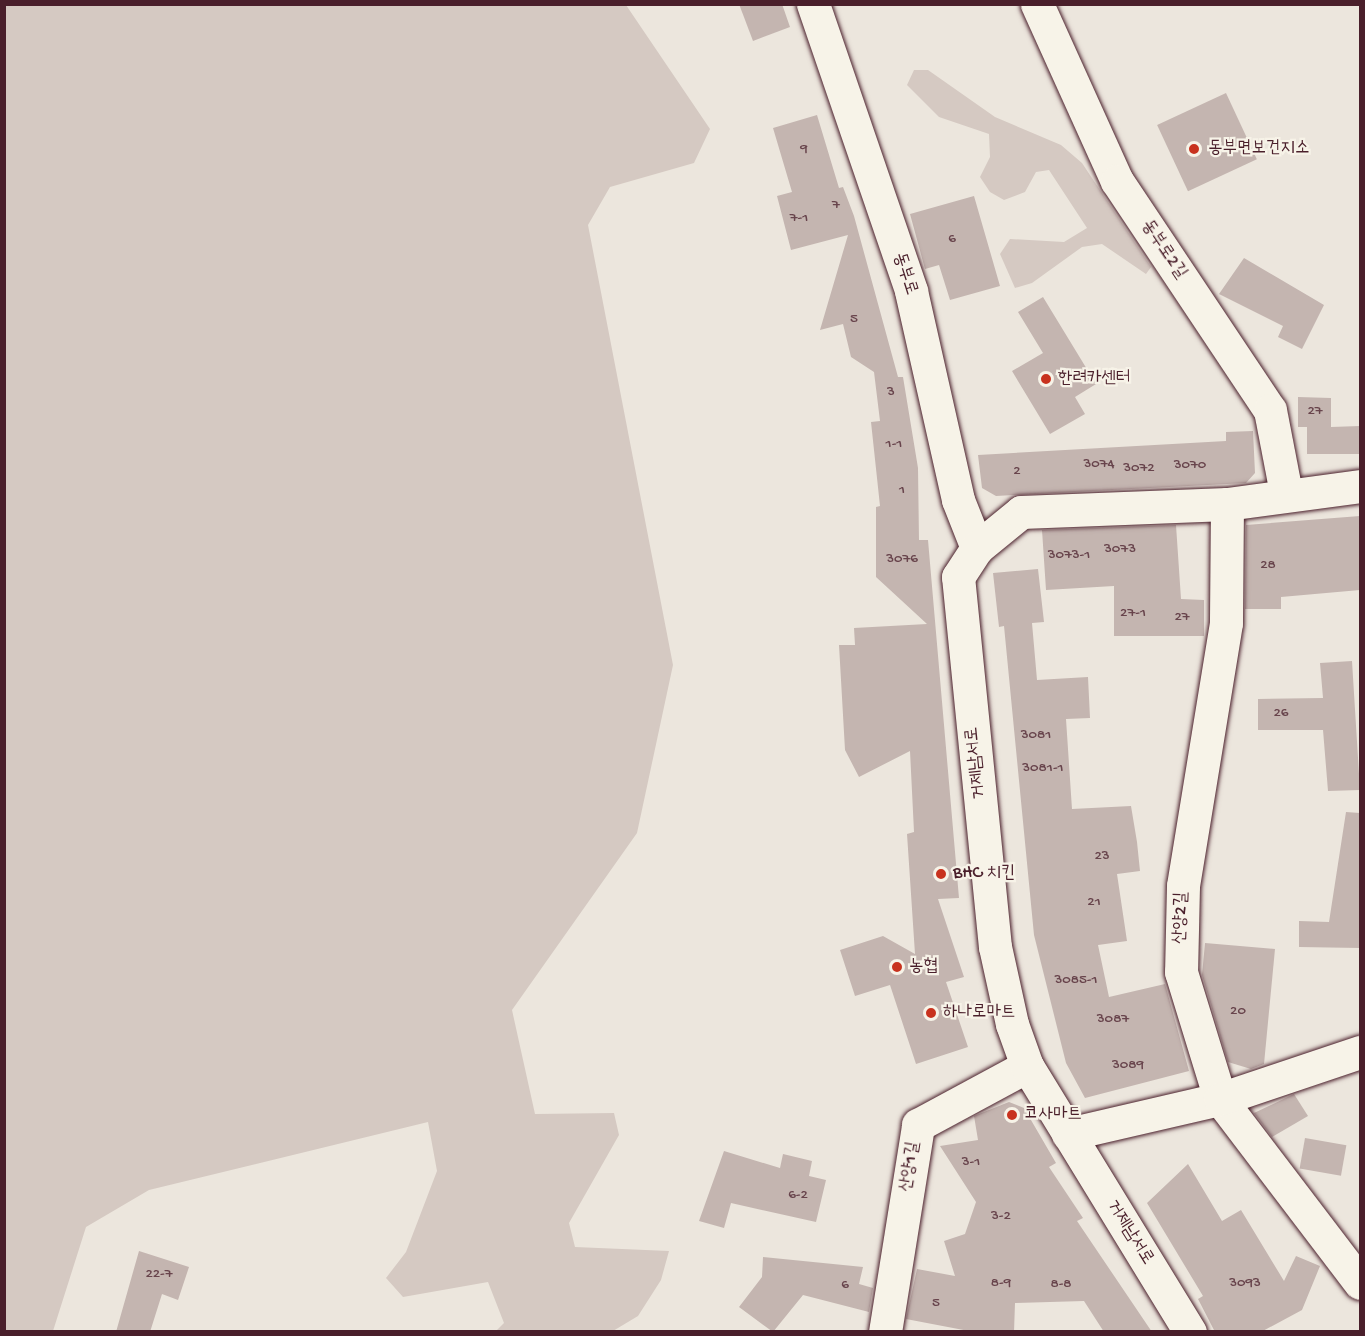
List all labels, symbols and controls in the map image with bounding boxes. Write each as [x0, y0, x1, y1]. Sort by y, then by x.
place label: 동부면보건지소 [1208, 138, 1309, 160]
marker: 동부면보건지소 [1185, 140, 1203, 158]
house number: 9 [800, 141, 808, 159]
house number: 7 [832, 197, 840, 215]
house number: 7-1 [790, 210, 808, 228]
street label: 동부로2길 [1135, 216, 1191, 284]
house number: 6 [948, 231, 956, 249]
street label: 동부로 [887, 250, 921, 298]
house number: 5 [850, 311, 858, 329]
place label: 한려카센터 [1058, 368, 1130, 390]
marker: 한려카센터 [1039, 372, 1053, 386]
house number: 3 [887, 384, 895, 402]
house number: 27 [1307, 403, 1323, 421]
house number: 1-1 [886, 436, 902, 454]
house number: 3074 [1083, 456, 1115, 474]
house number: 3070 [1174, 457, 1206, 475]
house number: 3072 [1123, 460, 1155, 478]
house number: 2 [1013, 463, 1021, 481]
house number: 1 [899, 482, 905, 500]
house number: 3073 [1104, 541, 1136, 559]
house number: 3073-1 [1048, 547, 1090, 565]
house number: 3076 [886, 551, 918, 569]
house number: 28 [1260, 557, 1276, 575]
house number: 27-1 [1120, 605, 1146, 623]
house number: 27 [1174, 609, 1190, 627]
house number: 26 [1274, 705, 1288, 723]
street label: 거제남서로 [962, 726, 992, 800]
house number: 3081 [1021, 727, 1051, 745]
house number: 3081-1 [1022, 760, 1064, 778]
house number: 23 [1094, 848, 1110, 866]
place label: BHC 치킨 [953, 863, 1015, 885]
marker: BHC 치킨 [934, 867, 948, 881]
street label: 산양2길 [1170, 892, 1194, 944]
house number: 21 [1087, 894, 1101, 912]
place label: 농협 [909, 956, 938, 978]
marker: 농협 [890, 960, 904, 974]
house number: 3085-1 [1054, 972, 1098, 990]
place label: 하나로마트 [943, 1002, 1015, 1024]
house number: 20 [1230, 1003, 1246, 1021]
marker: 하나로마트 [924, 1006, 938, 1020]
house number: 3087 [1097, 1011, 1129, 1029]
house number: 3089 [1112, 1057, 1144, 1075]
place label: 코사마트 [1024, 1104, 1082, 1126]
marker: 코사마트 [1005, 1108, 1019, 1122]
street label: 산양1길 [896, 1140, 926, 1194]
house number: 3-1 [962, 1154, 980, 1172]
house number: 6-2 [788, 1187, 808, 1205]
street label: 거제남서로 [1101, 1197, 1157, 1269]
house number: 3-2 [991, 1208, 1011, 1226]
house number: 22-7 [145, 1266, 173, 1284]
house number: 8-9 [991, 1275, 1011, 1293]
house number: 3093 [1229, 1275, 1261, 1293]
house number: 8-8 [1050, 1276, 1072, 1294]
house number: 6 [841, 1277, 849, 1295]
house number: 5 [932, 1295, 940, 1313]

